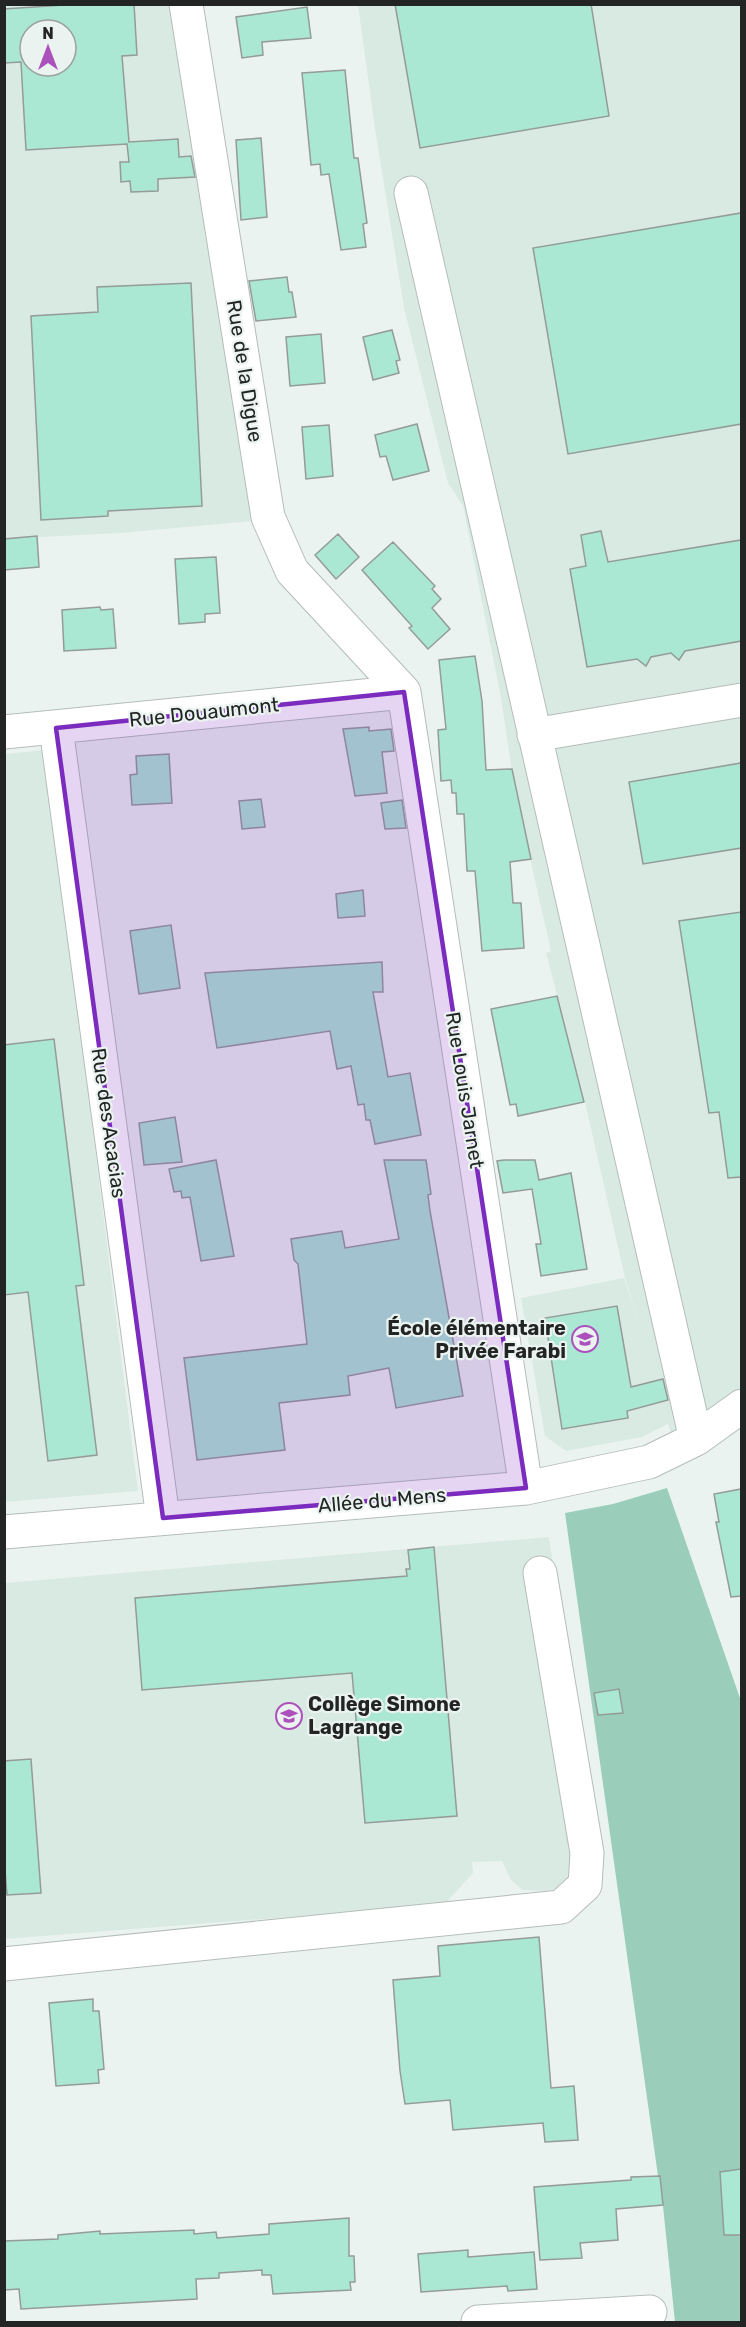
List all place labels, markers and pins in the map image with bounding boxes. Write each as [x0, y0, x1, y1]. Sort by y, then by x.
place label: École élémentaire Privée Farabi [387, 1316, 566, 1363]
school or university icon: École élémentaire Privée Farabi [570, 1324, 600, 1354]
place label: Collège Simone Lagrange [308, 1692, 461, 1739]
school or university icon: Collège Simone Lagrange [274, 1701, 304, 1731]

